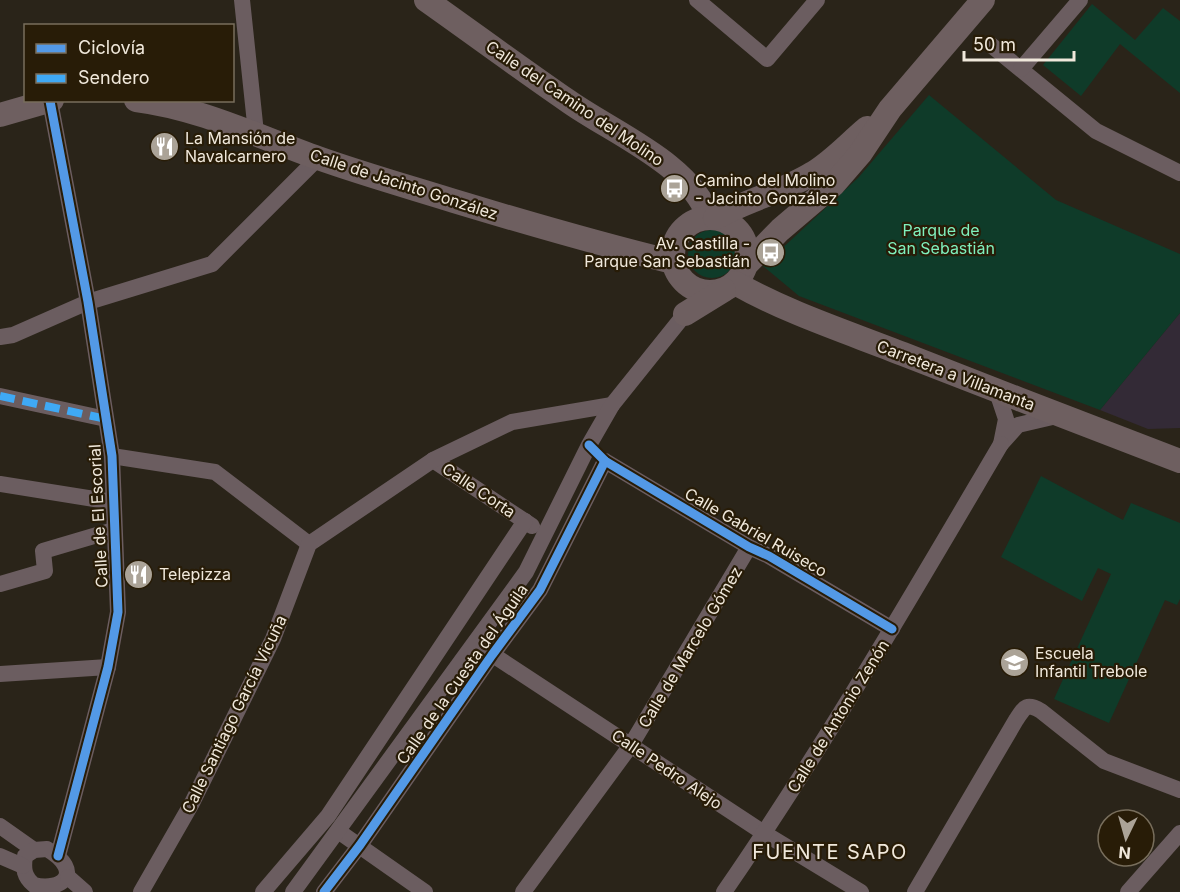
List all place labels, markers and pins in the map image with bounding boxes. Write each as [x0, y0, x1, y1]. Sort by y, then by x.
place label: La Mansión de Navalcarnero [185, 128, 295, 166]
restaurant icon: La Mansión de Navalcarnero [148, 131, 180, 163]
place label: Camino del Molino - Jacinto González [695, 170, 837, 208]
bus stop icon: Camino del Molino - Jacinto González [658, 173, 690, 205]
place label: Av. Castilla - Parque San Sebastián [584, 233, 750, 271]
bus stop icon: Av. Castilla - Parque San Sebastián [755, 236, 787, 268]
restaurant icon: Telepizza [122, 558, 154, 590]
place label: Telepizza [159, 564, 231, 584]
place label: Escuela Infantil Trebole [1035, 643, 1147, 681]
school or university icon: Escuela Infantil Trebole [998, 646, 1030, 678]

